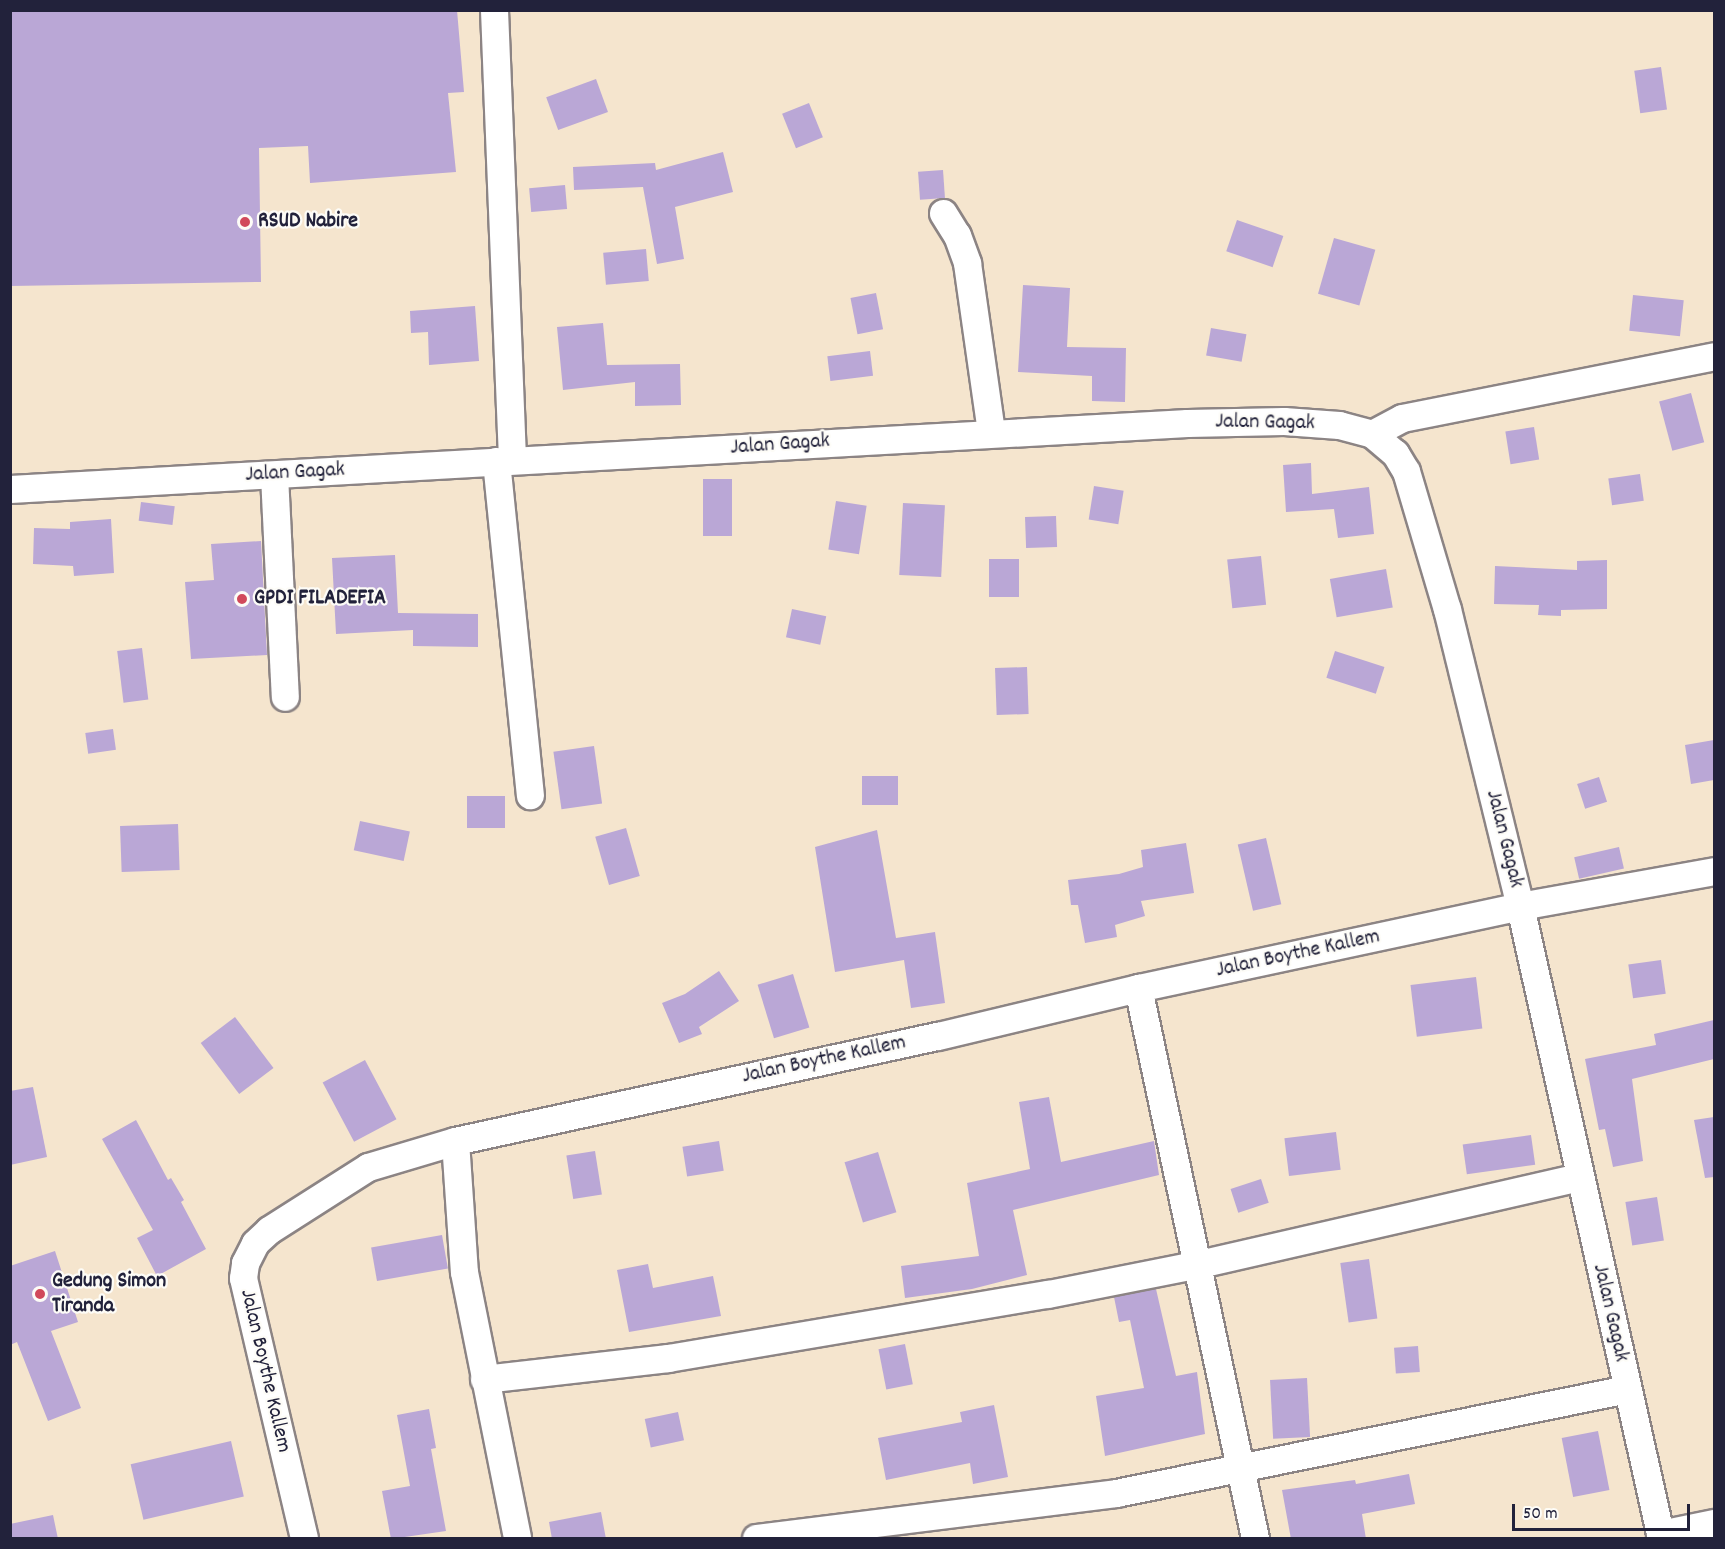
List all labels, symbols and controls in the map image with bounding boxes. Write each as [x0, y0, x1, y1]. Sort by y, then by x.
place label: RSUD Nabire [258, 209, 358, 235]
marker: RSUD Nabire [236, 213, 254, 231]
street label: Jalan Gagak [1215, 409, 1315, 437]
street label: Jalan Gagak [729, 428, 831, 462]
street label: Jalan Gagak [245, 457, 345, 489]
place label: GPDI FILADEFIA [254, 586, 386, 612]
marker: GPDI FILADEFIA [235, 592, 249, 606]
street label: Jalan Gagak [1479, 788, 1529, 890]
street label: Jalan Boythe Kallem [1214, 924, 1382, 984]
street label: Jalan Boythe Kallem [740, 1030, 908, 1090]
street label: Jalan Gagak [1586, 1262, 1634, 1364]
place label: Gedung Simon Tiranda [52, 1268, 166, 1320]
marker: Gedung Simon Tiranda [33, 1287, 47, 1301]
street label: Jalan Boythe Kallem [233, 1287, 297, 1455]
scale bar [1515, 1492, 1694, 1530]
text: 50 m [1523, 1502, 1558, 1527]

